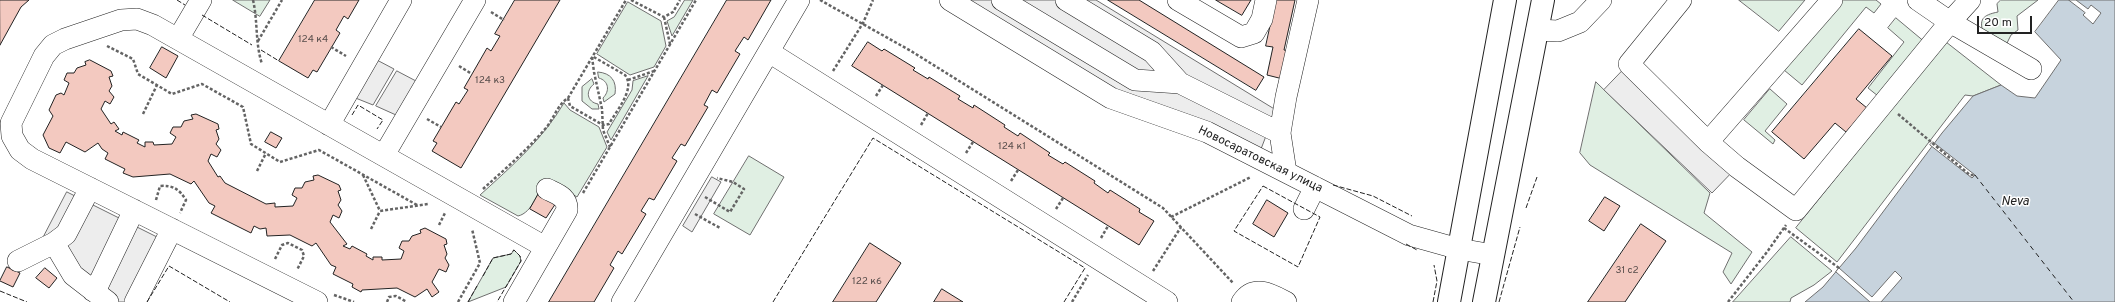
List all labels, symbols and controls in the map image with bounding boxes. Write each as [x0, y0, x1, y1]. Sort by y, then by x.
scale bar [1979, 8, 2034, 34]
text: 20 m [1984, 15, 2012, 31]
house number: 124 к4 [298, 34, 328, 46]
house number: 124 к3 [475, 75, 505, 87]
street label: Новосаратовская улица [1195, 124, 1325, 196]
house number: 124 к1 [998, 141, 1026, 153]
water label: Neva [2001, 194, 2029, 210]
house number: 31 с2 [1615, 265, 1639, 277]
house number: 122 к6 [852, 276, 882, 288]

